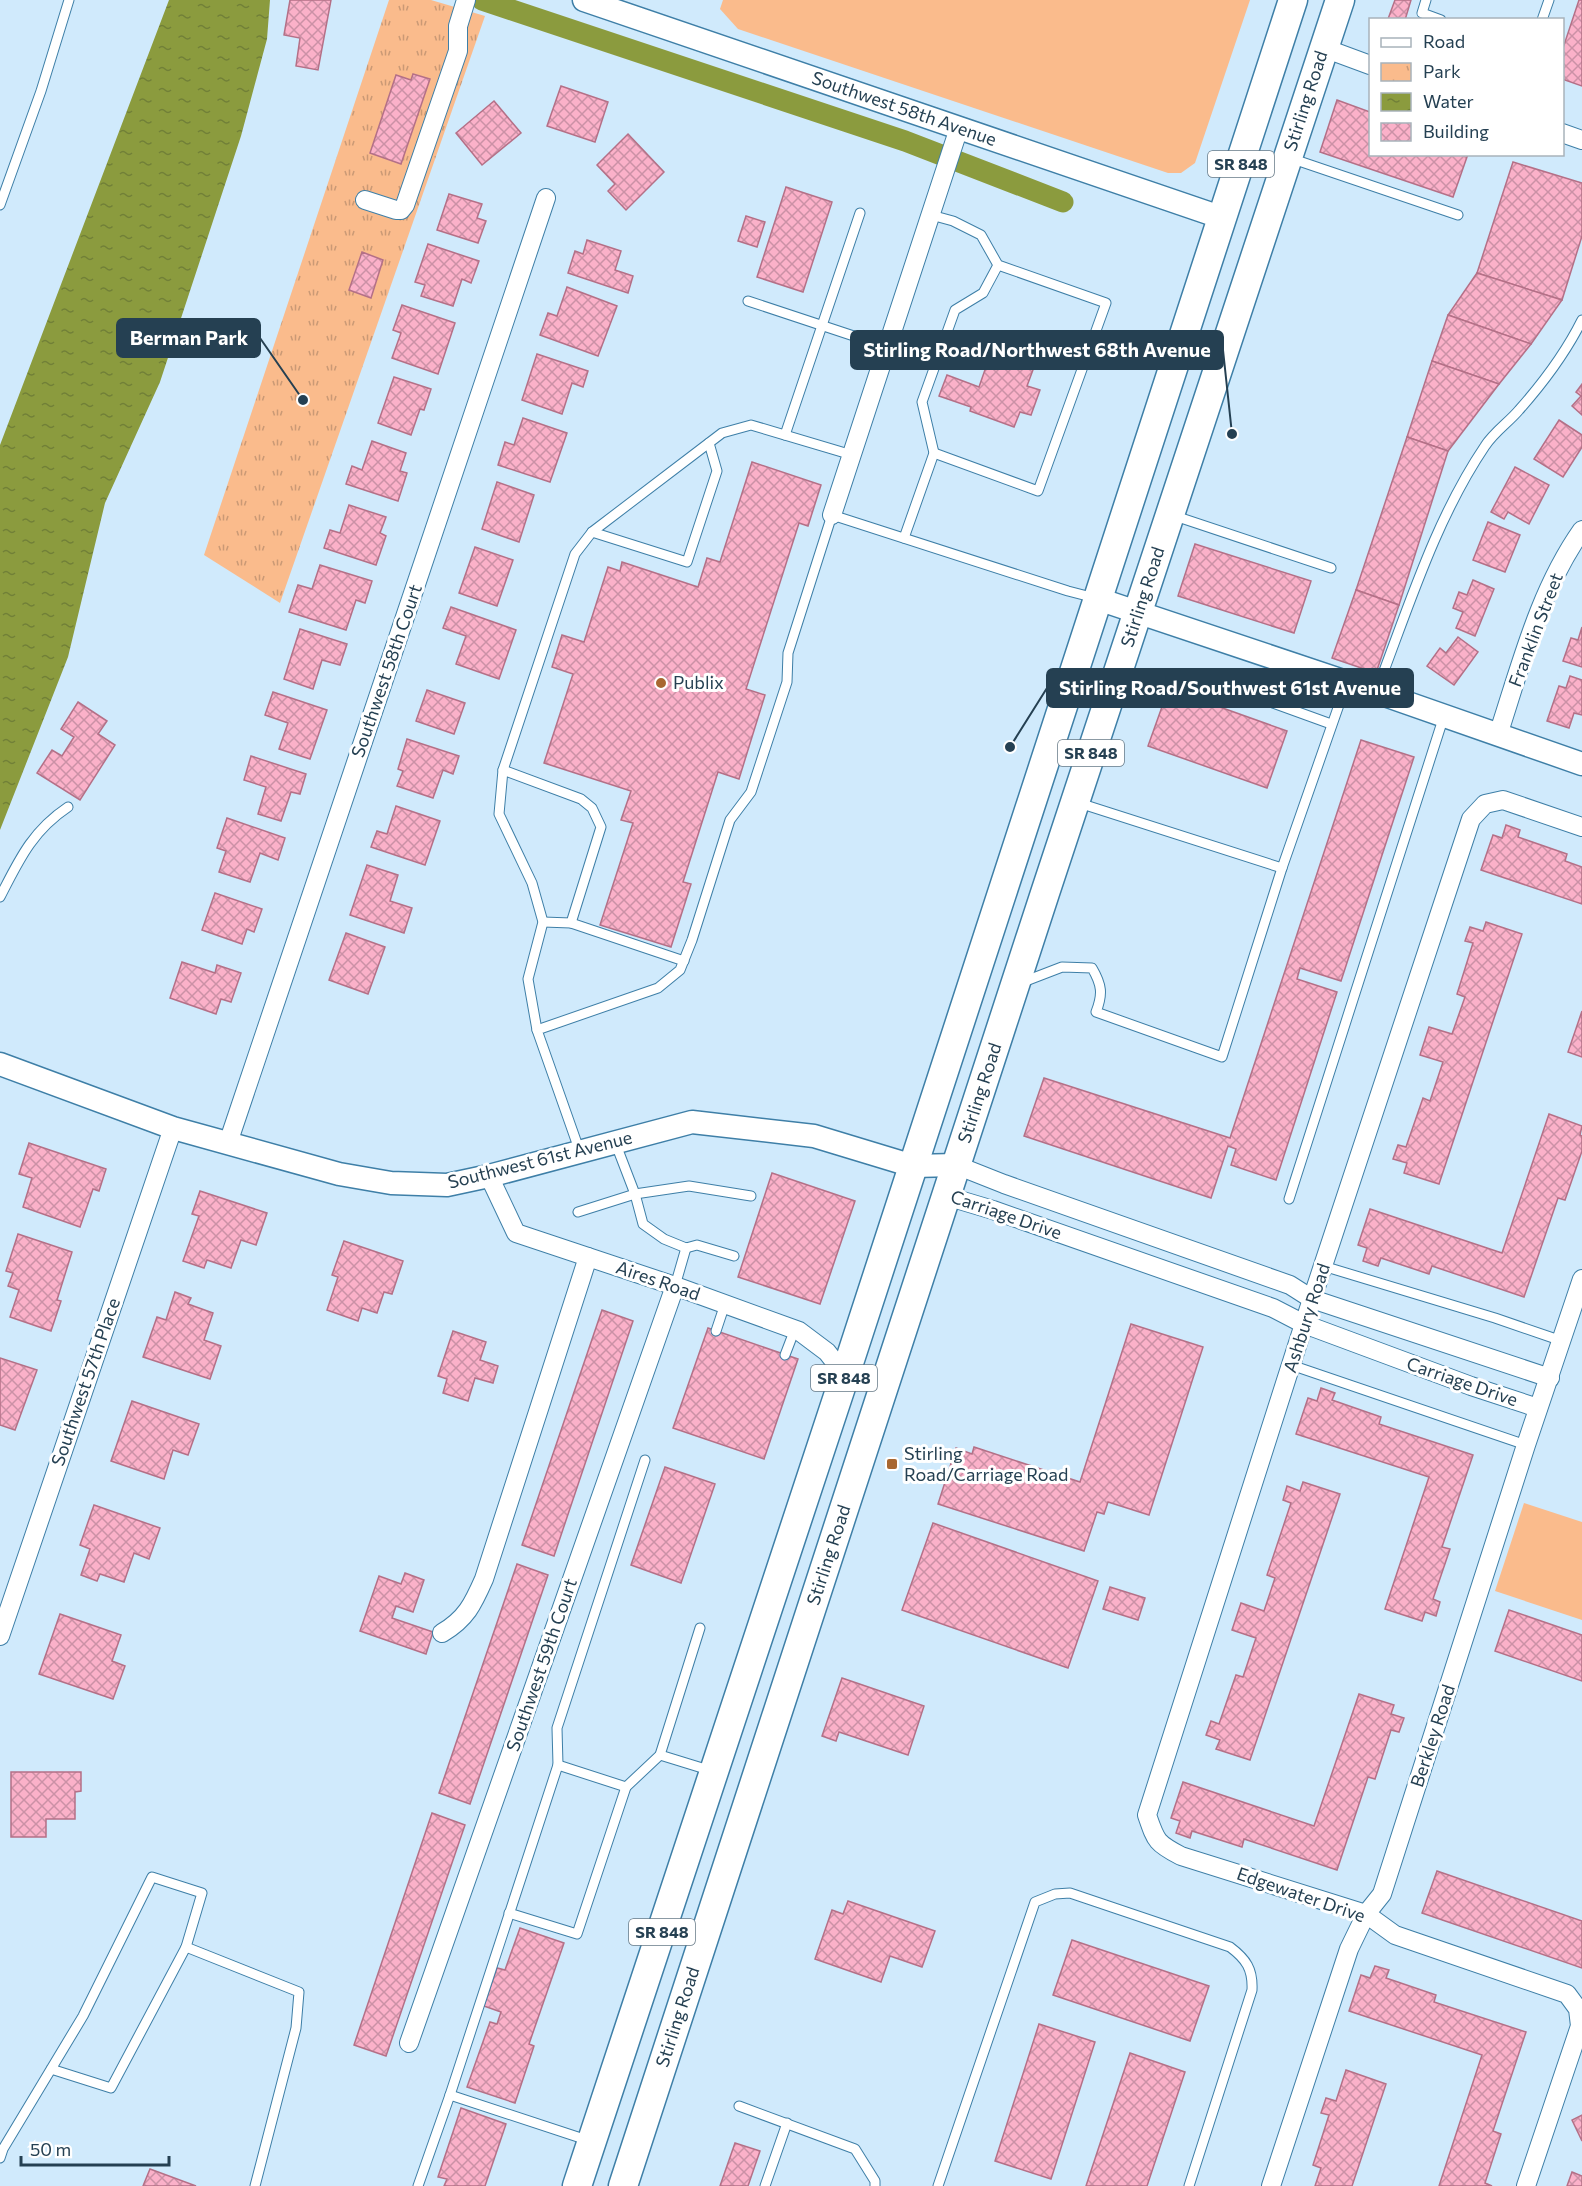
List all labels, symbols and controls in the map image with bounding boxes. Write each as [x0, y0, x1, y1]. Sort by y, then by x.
legend [1369, 18, 1564, 156]
text: Road [1423, 30, 1465, 52]
street label: Stirling Road [1278, 48, 1332, 154]
text: Park [1423, 60, 1461, 82]
street label: Southwest 58th Avenue [809, 66, 1000, 150]
text: Water [1423, 90, 1474, 112]
text: Building [1423, 120, 1489, 142]
road number: SR 848 [1208, 151, 1274, 177]
callout: Berman Park [117, 319, 260, 357]
text: Berman Park [130, 325, 249, 349]
callout: Stirling Road/Northwest 68th Avenue [851, 331, 1223, 369]
text: Stirling Road/Northwest 68th Avenue [863, 337, 1211, 361]
street label: Stirling Road [1115, 544, 1169, 650]
street label: Franklin Street [1503, 569, 1567, 690]
street label: Southwest 58th Court [346, 581, 426, 760]
callout: Stirling Road/Southwest 61st Avenue [1047, 669, 1413, 707]
place label: Publix [673, 671, 724, 693]
text: Stirling Road/Southwest 61st Avenue [1059, 675, 1401, 699]
marker: Publix [654, 676, 668, 690]
road number: SR 848 [1058, 740, 1124, 766]
street label: Stirling Road [952, 1040, 1006, 1146]
street label: Southwest 61st Avenue [445, 1125, 634, 1193]
street label: Carriage Drive [948, 1185, 1065, 1243]
street label: Aires Road [614, 1255, 703, 1305]
street label: Ashbury Road [1278, 1260, 1334, 1375]
street label: Southwest 57th Place [46, 1295, 124, 1468]
street label: Carriage Drive [1404, 1352, 1521, 1410]
road number: SR 848 [811, 1365, 877, 1391]
place label: Stirling Road/Carriage Road [904, 1442, 1068, 1485]
marker: Stirling Road/Carriage Road [885, 1457, 899, 1471]
street label: Stirling Road [801, 1502, 855, 1608]
street label: Southwest 59th Court [501, 1575, 581, 1754]
street label: Berkley Road [1405, 1682, 1459, 1790]
street label: Edgewater Drive [1234, 1862, 1368, 1926]
road number: SR 848 [629, 1919, 695, 1945]
street label: Stirling Road [650, 1964, 704, 2070]
scale bar [21, 2129, 170, 2167]
text: 50 m [30, 2138, 71, 2160]

